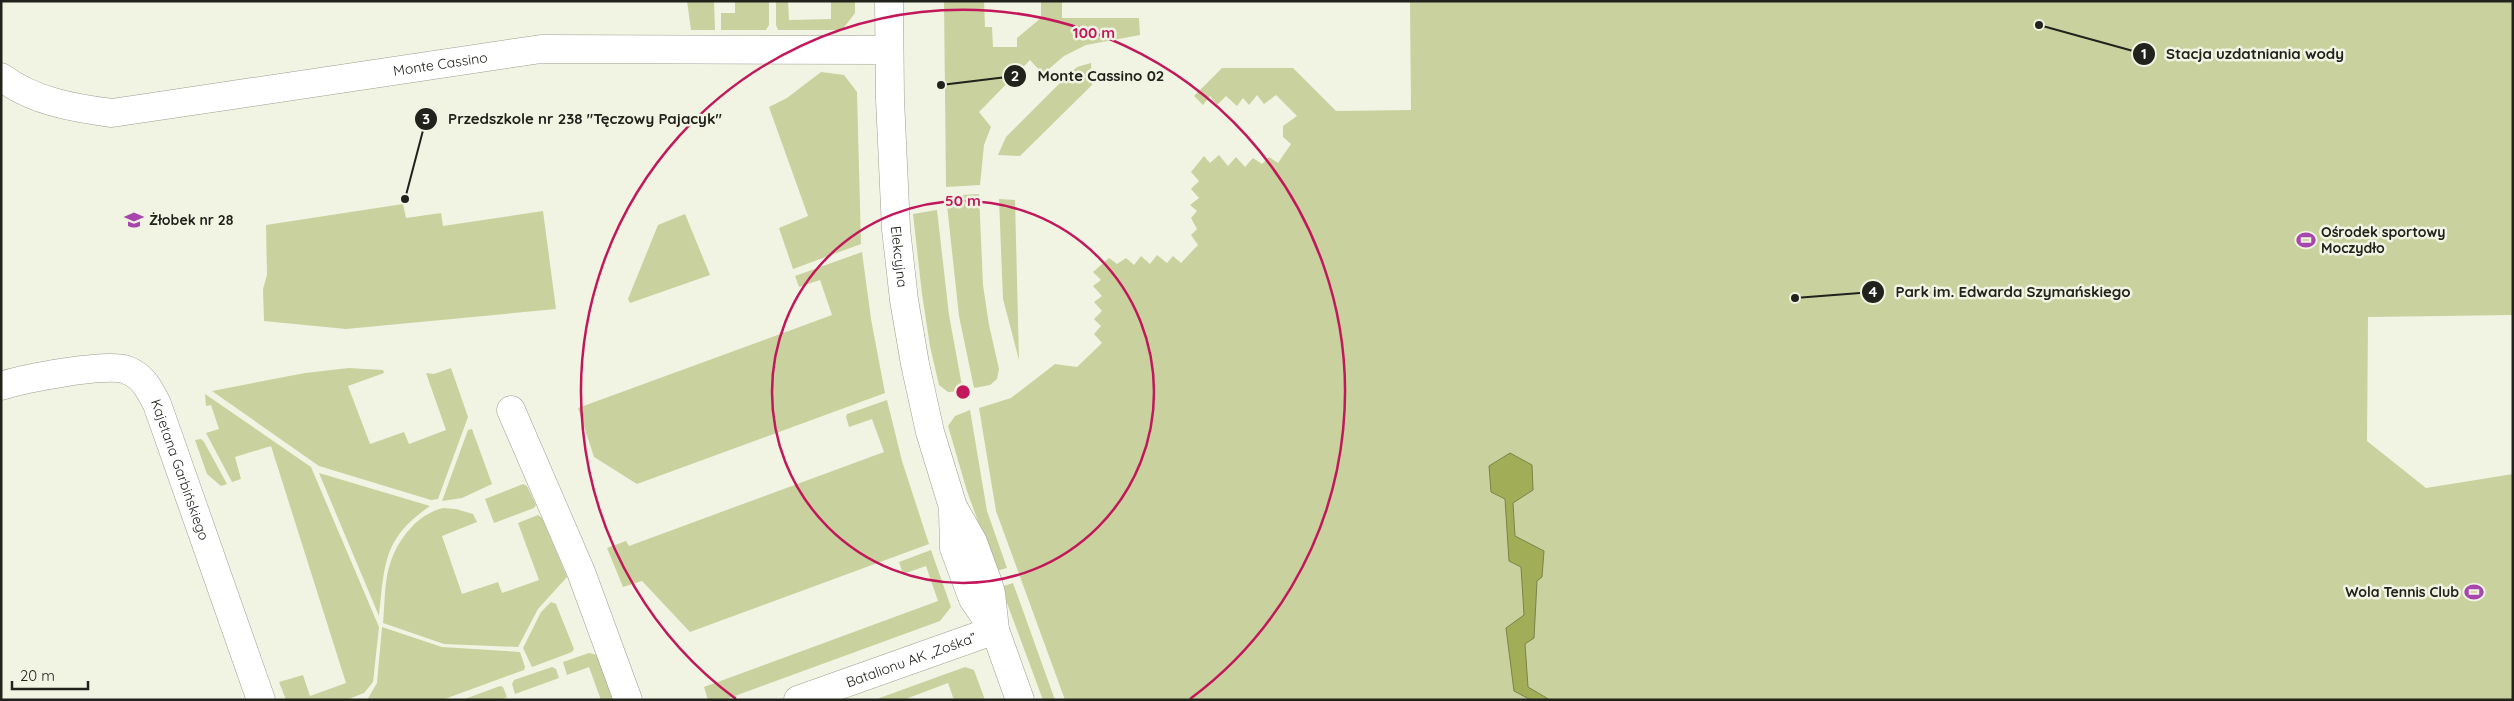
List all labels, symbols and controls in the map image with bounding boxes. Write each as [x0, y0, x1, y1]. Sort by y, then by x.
text: 100 m [1073, 23, 1115, 42]
callout: Stacja uzdatniania wody [2131, 39, 2354, 69]
text: 1 [2141, 44, 2147, 63]
text: Stacja uzdatniania wody [2166, 44, 2344, 63]
street label: Monte Cassino [392, 48, 489, 80]
callout: Monte Cassino 02 [1002, 61, 1174, 91]
text: 2 [1011, 66, 1019, 85]
text: Monte Cassino 02 [1038, 66, 1164, 85]
callout: Przedszkole nr 238 "Tęczowy Pajacyk" [413, 104, 732, 134]
text: 3 [422, 109, 430, 128]
text: Przedszkole nr 238 "Tęczowy Pajacyk" [448, 109, 722, 128]
text: 50 m [945, 191, 981, 210]
school or university icon: Żłobek nr 28 [123, 209, 145, 231]
place label: Żłobek nr 28 [149, 211, 234, 229]
place label: Ośrodek sportowy Moczydło [2321, 223, 2446, 257]
street label: Elekcyjna [887, 225, 912, 288]
sports icon: Ośrodek sportowy Moczydło [2295, 229, 2317, 251]
callout: Park im. Edwarda Szymańskiego [1860, 277, 2140, 307]
text: 4 [1869, 282, 1878, 301]
text: Park im. Edwarda Szymańskiego [1895, 282, 2131, 301]
centre of rings [954, 383, 972, 401]
street label: Kajetana Garbińskiego [147, 397, 213, 543]
sports icon: Wola Tennis Club [2463, 581, 2485, 603]
place label: Wola Tennis Club [2345, 583, 2459, 601]
street label: Batalionu AK „Zośka” [844, 628, 979, 691]
scale bar [12, 658, 89, 690]
text: 20 m [20, 666, 55, 685]

